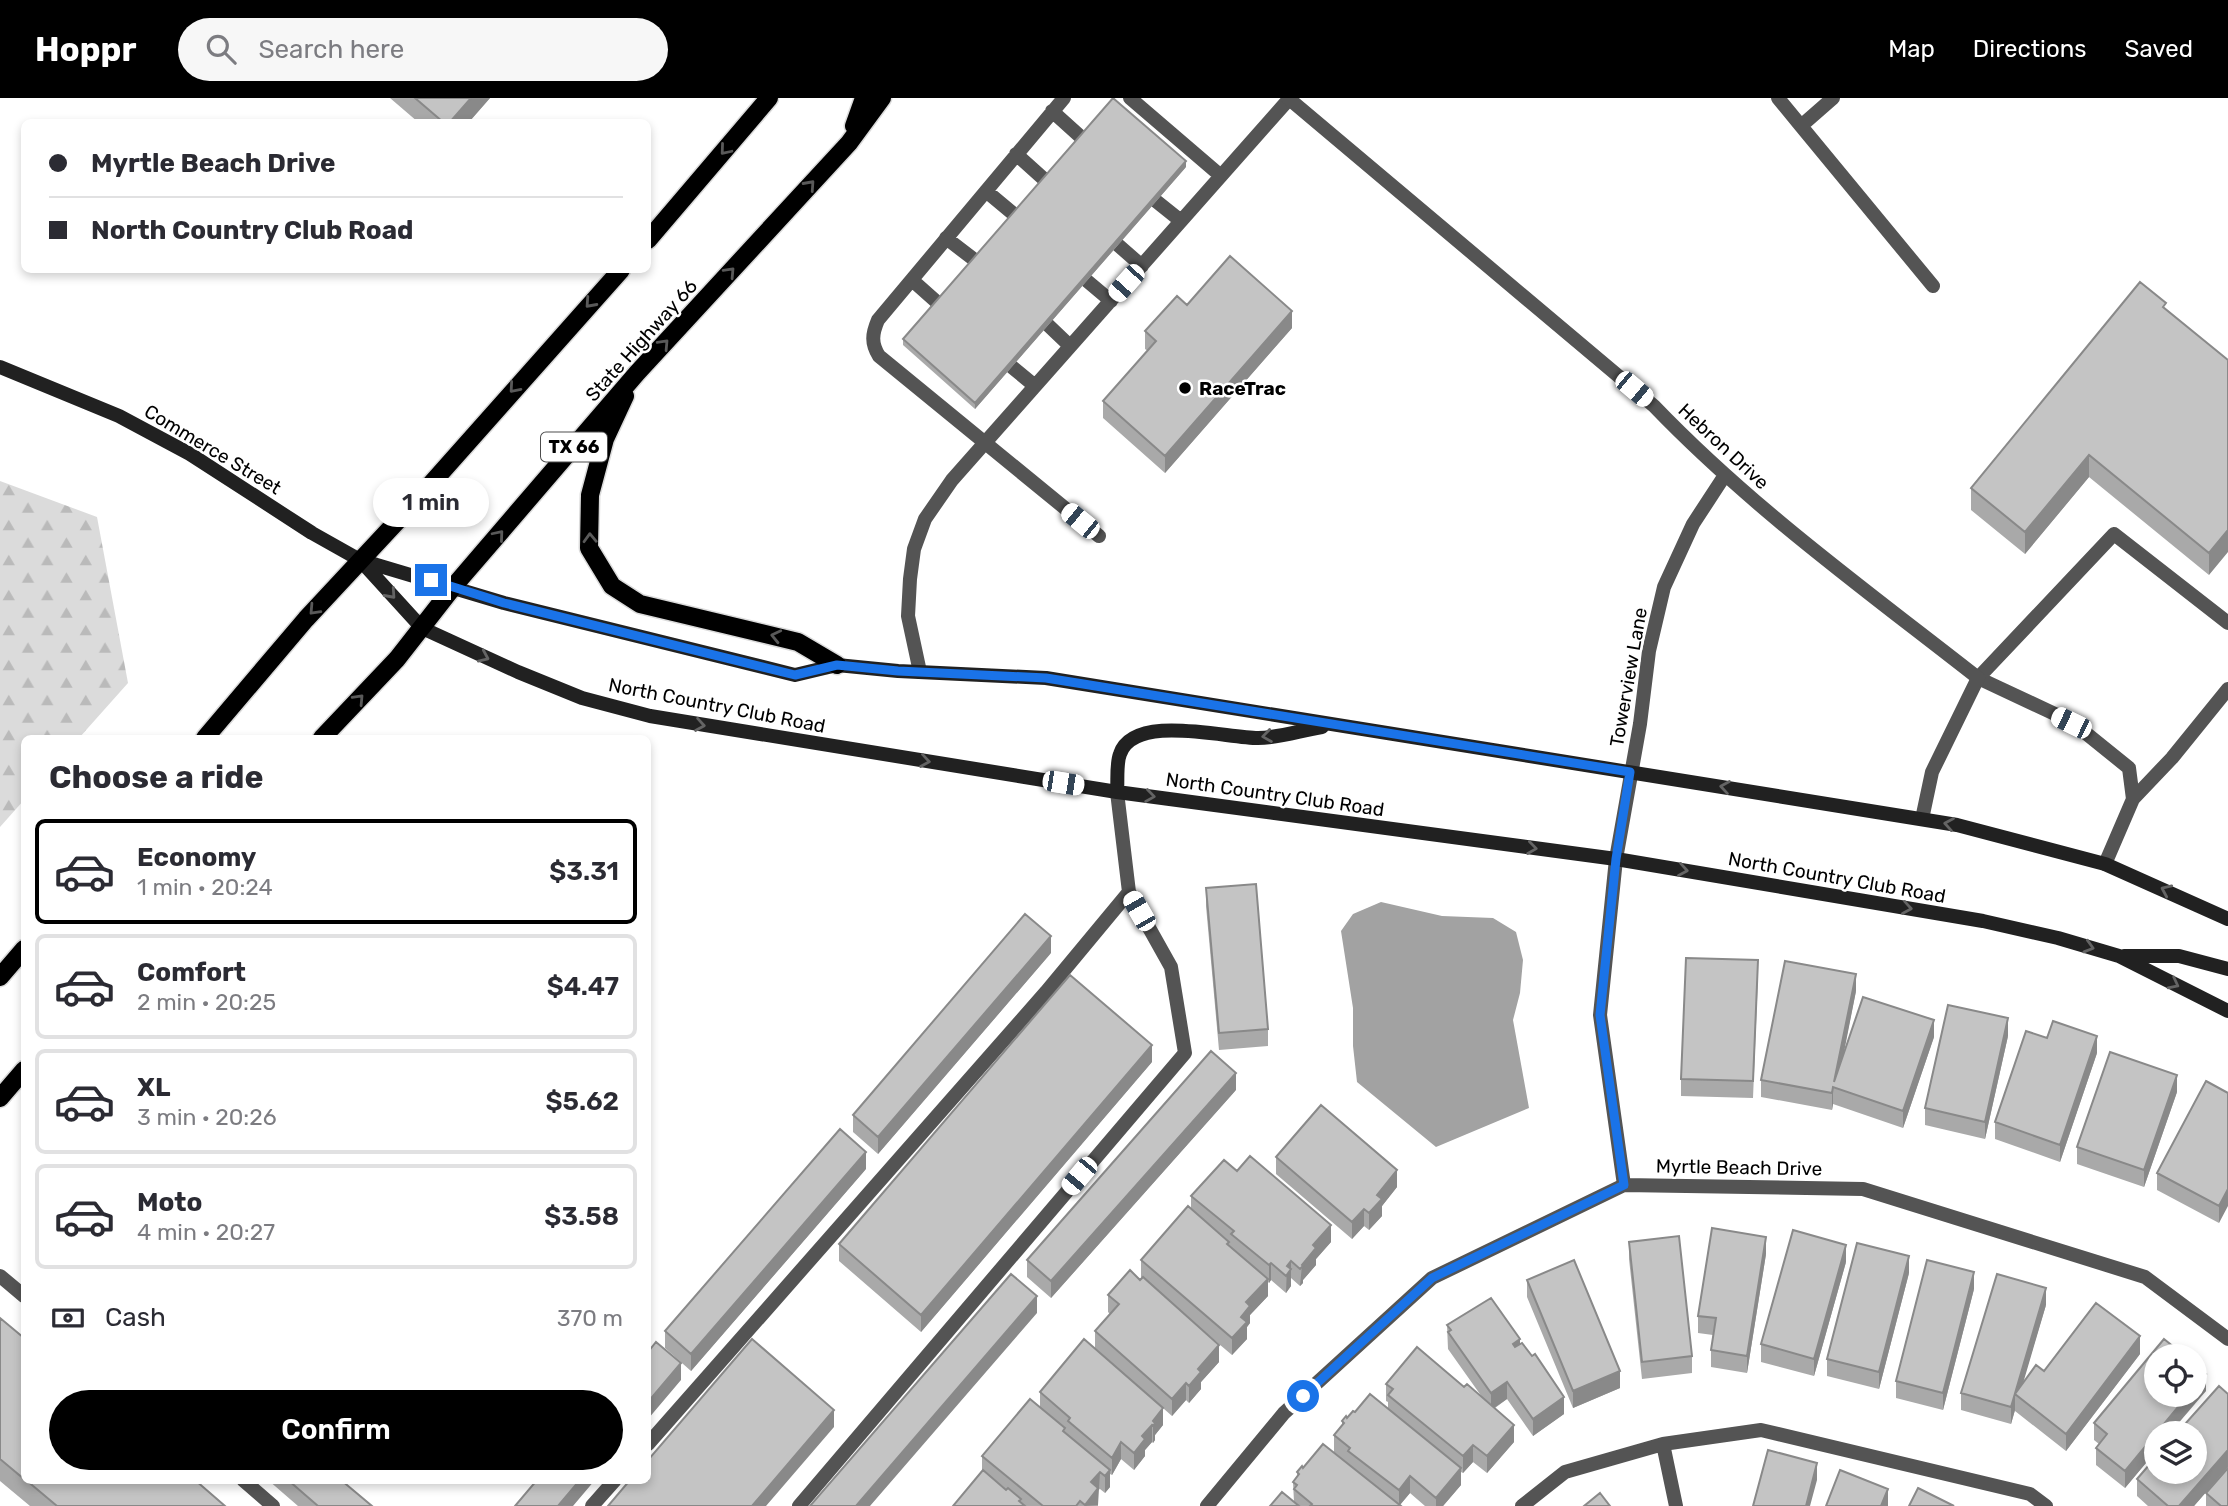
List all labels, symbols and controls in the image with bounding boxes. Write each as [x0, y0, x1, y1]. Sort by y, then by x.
search box [178, 18, 668, 81]
text: Hoppr [35, 30, 136, 69]
icon: search [202, 30, 240, 68]
text: Search here [258, 34, 404, 65]
text: Map [1888, 35, 1935, 63]
text: Directions [1973, 35, 2086, 63]
text: Saved [2124, 35, 2193, 63]
one-way arrow [721, 142, 733, 155]
text: Myrtle Beach Drive [91, 148, 336, 179]
one-way arrow [802, 180, 815, 193]
text: North Country Club Road [91, 215, 413, 246]
car [1105, 260, 1148, 306]
one-way arrow [722, 267, 735, 280]
street label: State Highway 66 [581, 275, 702, 406]
one-way arrow [586, 295, 598, 308]
one-way arrow [655, 339, 668, 352]
car [1612, 367, 1657, 411]
place label: RaceTrac [1199, 377, 1286, 400]
one-way arrow [510, 380, 522, 393]
marker: RaceTrac [1177, 380, 1193, 396]
street label: Commerce Street [140, 399, 286, 500]
street label: Hebron Drive [1674, 399, 1774, 494]
road number: TX 66 [541, 432, 607, 461]
callout: 1 min [373, 478, 489, 528]
text: 1 min [402, 488, 460, 516]
car [1058, 500, 1103, 542]
one-way arrow [491, 531, 504, 543]
one-way arrow [582, 532, 597, 543]
route end [415, 564, 447, 596]
one-way arrow [383, 586, 396, 599]
one-way arrow [310, 602, 322, 615]
street label: Towerview Lane [1605, 606, 1652, 748]
one-way arrow [770, 630, 782, 645]
one-way arrow [477, 649, 489, 663]
street label: North Country Club Road [607, 673, 827, 738]
one-way arrow [351, 694, 364, 707]
car [2048, 704, 2095, 742]
one-way arrow [694, 717, 706, 732]
one-way arrow [1261, 729, 1273, 744]
one-way arrow [919, 753, 931, 768]
text: Choose a ride [49, 758, 263, 796]
street label: North Country Club Road [1164, 768, 1386, 821]
car [1041, 769, 1086, 797]
one-way arrow [1719, 780, 1731, 795]
one-way arrow [1144, 789, 1156, 804]
one-way arrow [1943, 817, 1955, 832]
icon: car [53, 840, 116, 903]
one-way arrow [1526, 840, 1538, 855]
text: Economy [137, 842, 256, 873]
street label: North Country Club Road [1726, 847, 1947, 908]
text: $3.31 [549, 856, 619, 887]
one-way arrow [1677, 862, 1689, 877]
text: 1 min · 20:24 [137, 873, 273, 901]
one-way arrow [2161, 884, 2173, 898]
car [1120, 888, 1159, 934]
one-way arrow [1901, 900, 1913, 915]
one-way arrow [2083, 938, 2095, 953]
icon: car [53, 955, 116, 1018]
text: Comfort [137, 957, 246, 988]
text: $4.47 [547, 971, 619, 1002]
one-way arrow [2167, 975, 2179, 989]
text: 2 min · 20:25 [137, 988, 276, 1016]
icon: car [53, 1070, 116, 1133]
text: XL [137, 1072, 170, 1103]
text: $5.62 [546, 1086, 619, 1117]
text: 3 min · 20:26 [137, 1103, 277, 1131]
car [1058, 1153, 1101, 1199]
street label: Myrtle Beach Drive [1656, 1155, 1822, 1180]
icon: car [53, 1185, 116, 1248]
text: Moto [137, 1187, 202, 1218]
text: $3.58 [544, 1201, 619, 1232]
text: 4 min · 20:27 [137, 1218, 275, 1246]
icon: cash [49, 1299, 87, 1337]
text: Cash [105, 1302, 166, 1333]
text: 370 m [557, 1304, 623, 1332]
map controls [2144, 1344, 2207, 1484]
button: locate [2144, 1344, 2207, 1407]
route start [1287, 1380, 1319, 1412]
button: Confirm [49, 1390, 623, 1470]
button: layers [2144, 1421, 2207, 1484]

